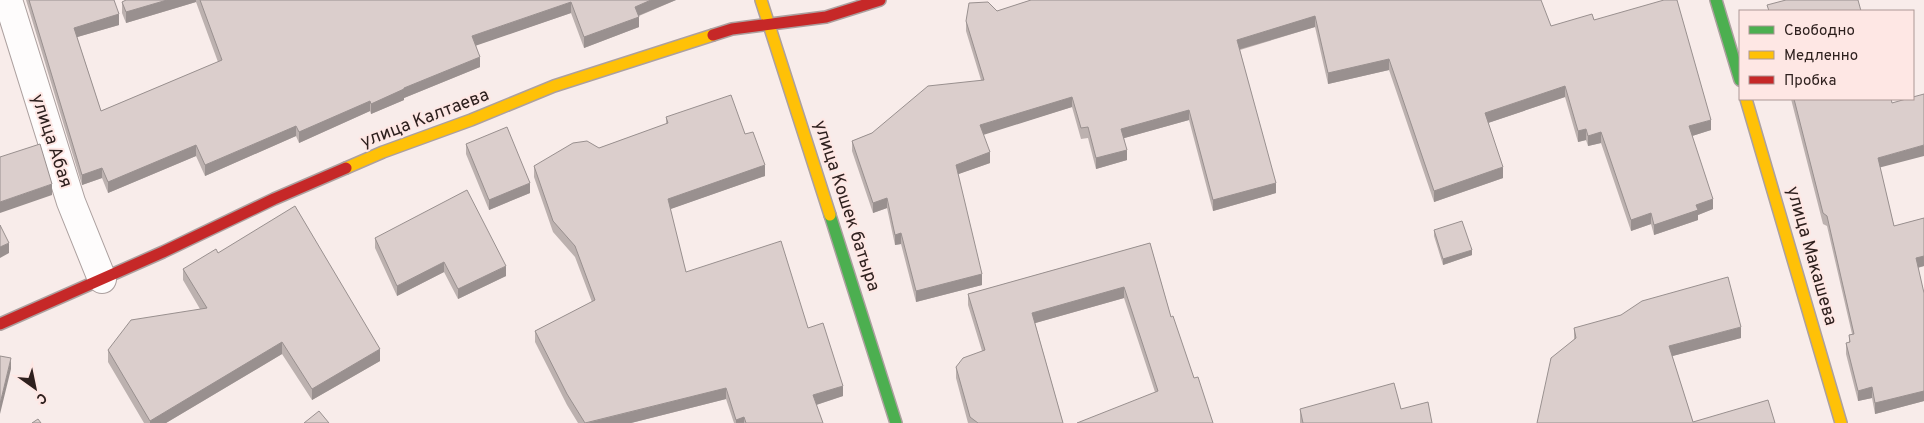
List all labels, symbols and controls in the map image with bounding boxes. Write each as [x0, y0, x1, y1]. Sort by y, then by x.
legend [1739, 10, 1914, 100]
text: Свободно [1784, 22, 1855, 41]
text: Медленно [1784, 47, 1858, 66]
text: Пробка [1784, 72, 1836, 91]
street label: улица Калтаева [357, 84, 493, 154]
street label: улица Абая [25, 91, 77, 191]
street label: улица Кошек батыра [807, 118, 885, 294]
street label: улица Макашева [1780, 184, 1842, 328]
north arrow [10, 363, 60, 413]
text: С [33, 388, 50, 407]

